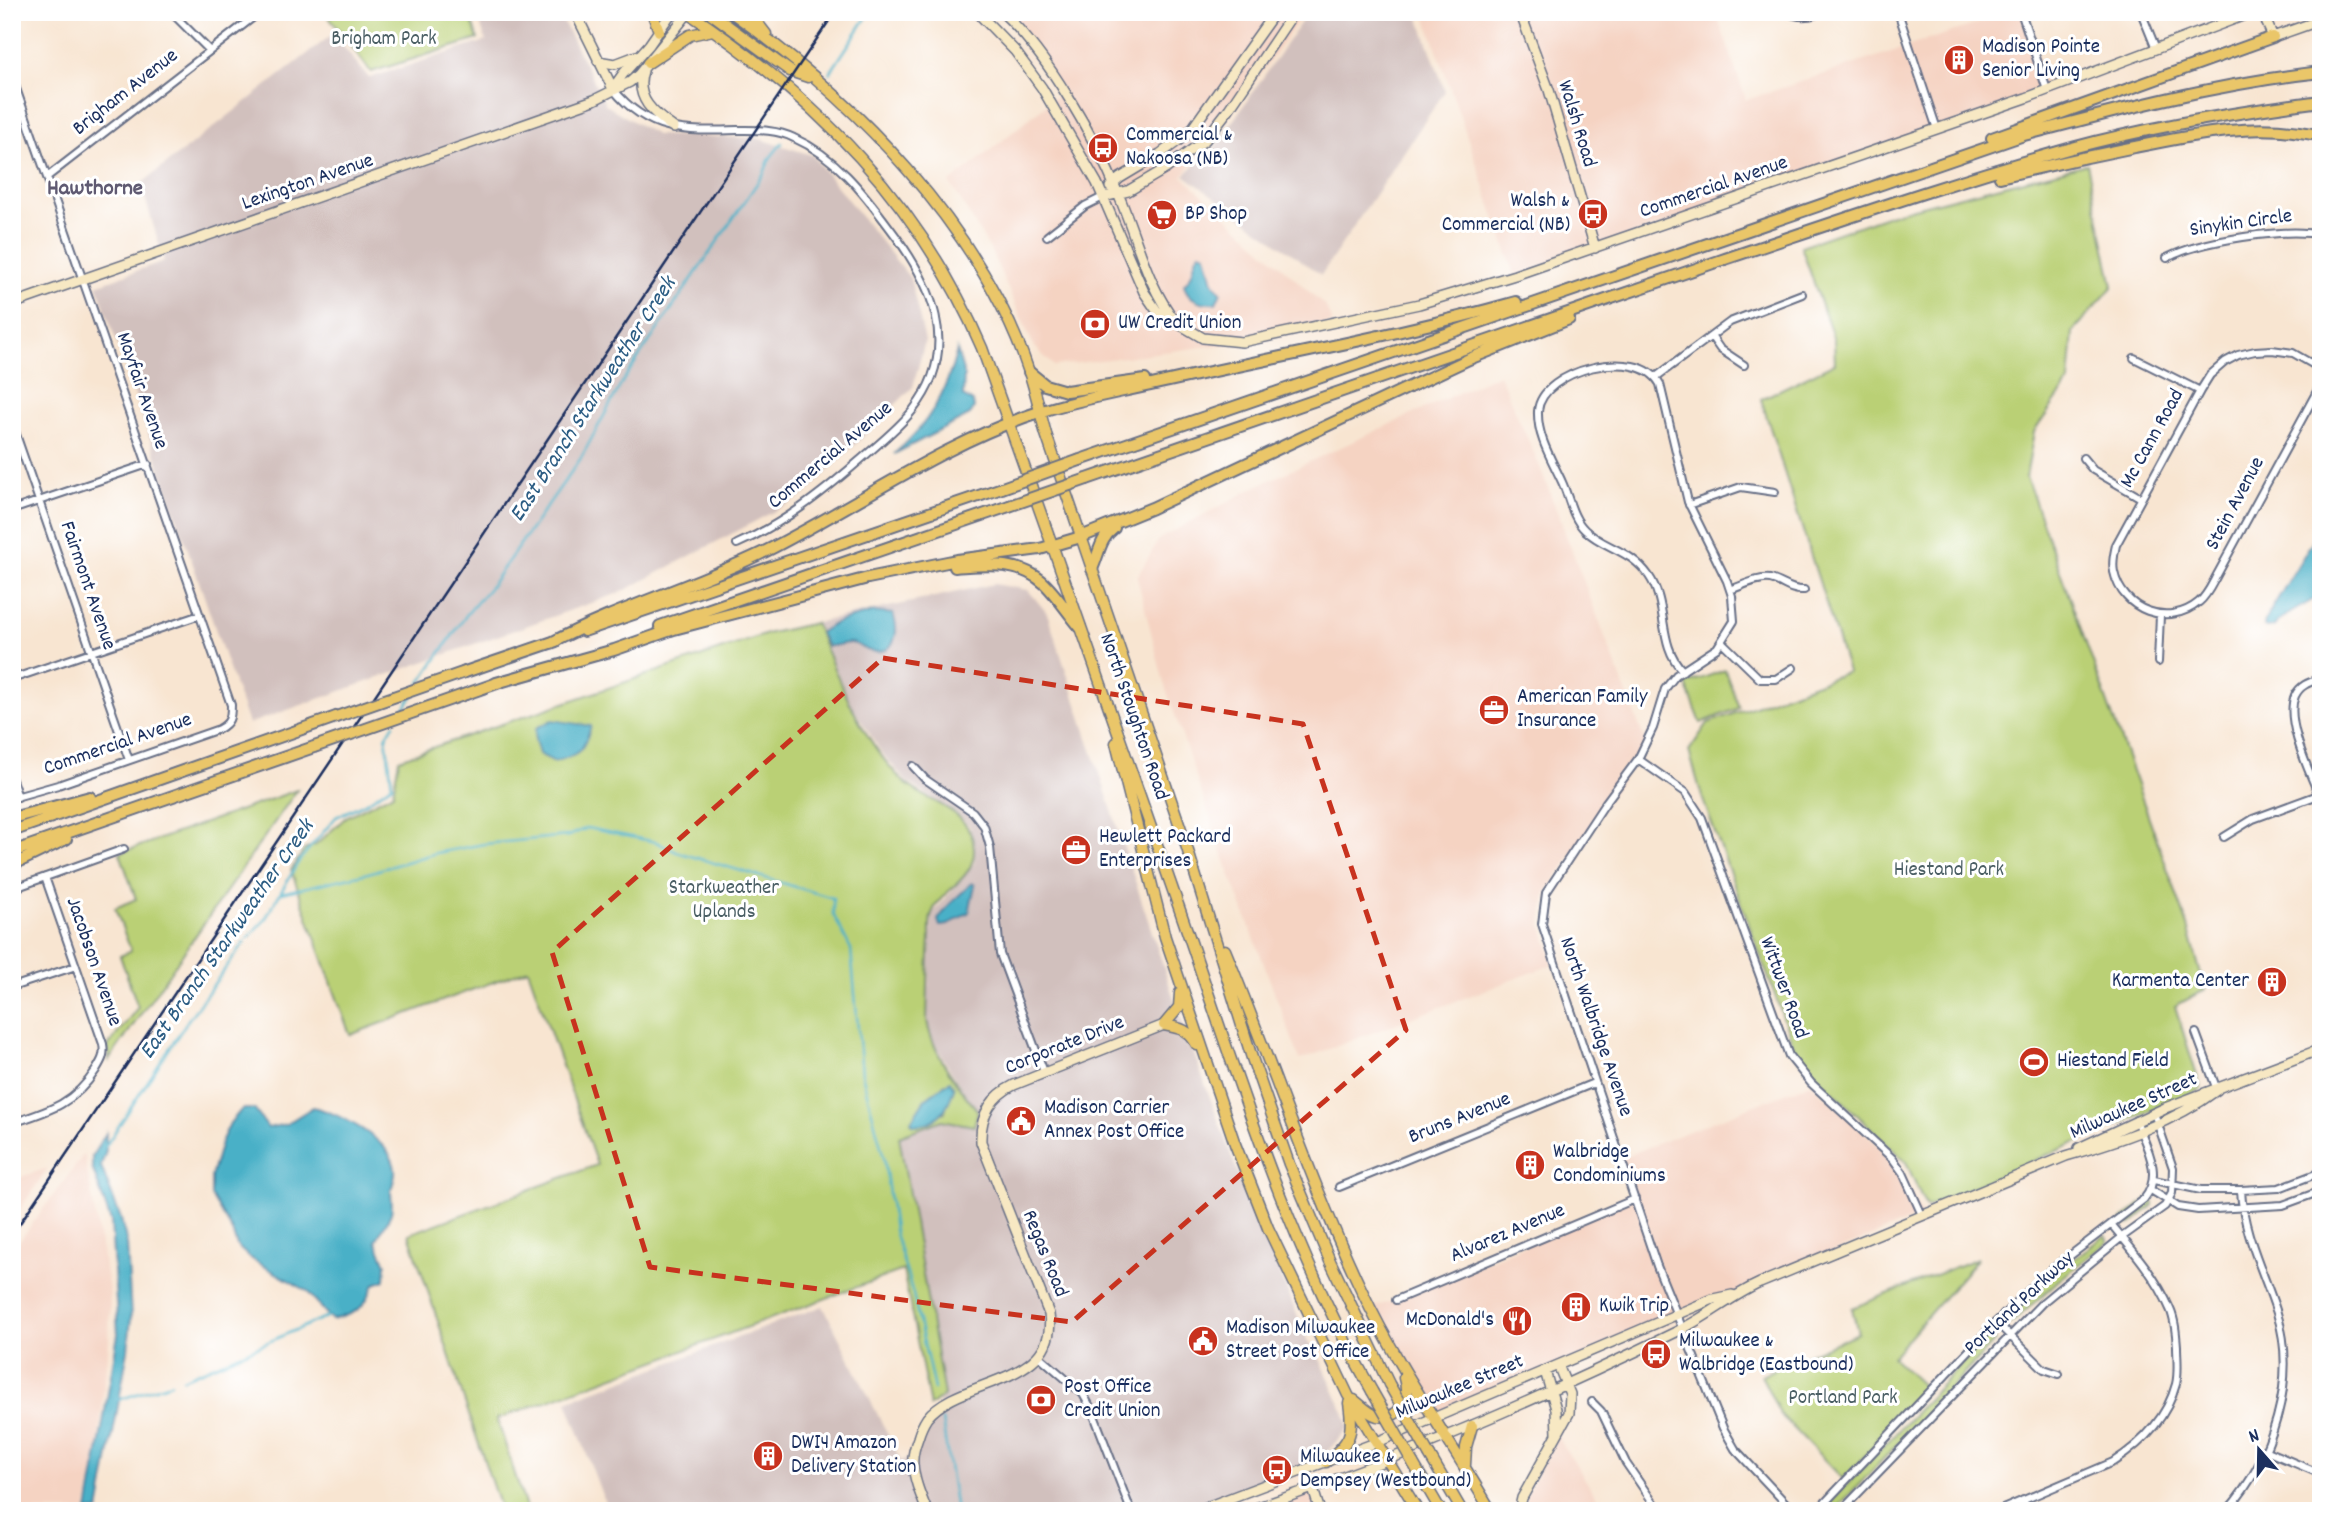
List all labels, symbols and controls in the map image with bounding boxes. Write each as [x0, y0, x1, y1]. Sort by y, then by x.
park label: Brigham Park [331, 25, 437, 55]
place label: Madison Pointe Senior Living [1982, 33, 2100, 87]
street label: Brigham Avenue [67, 42, 185, 144]
building icon: Madison Pointe Senior Living [1942, 43, 1976, 77]
street label: Walsh Road [1549, 77, 1603, 171]
place label: Commercial & Nakoosa (NB) [1126, 121, 1233, 175]
bus stop icon: Commercial & Nakoosa (NB) [1086, 131, 1120, 165]
street label: Lexington Avenue [238, 146, 378, 220]
street label: Commercial Avenue [1636, 149, 1792, 227]
district label: Hawthorne [47, 173, 143, 206]
place label: Walsh & Commercial (NB) [1442, 187, 1570, 241]
bus stop icon: Walsh & Commercial (NB) [1576, 197, 1610, 231]
supermarket icon: BP Shop [1145, 198, 1179, 232]
place label: BP Shop [1185, 200, 1247, 230]
street label: Sinykin Circle [2188, 202, 2294, 246]
water label: East Branch Starkweather Creek [502, 269, 687, 529]
bank icon: UW Credit Union [1078, 307, 1112, 341]
place label: UW Credit Union [1118, 309, 1241, 339]
street label: Mayfair Avenue [107, 329, 175, 453]
street label: Mc Cann Road [2113, 384, 2193, 494]
street label: Commercial Avenue [762, 395, 900, 517]
street label: Stein Avenue [2199, 452, 2273, 556]
street label: Fairmont Avenue [51, 518, 123, 654]
street label: North Stoughton Road [1090, 629, 1176, 805]
place label: American Family Insurance [1517, 683, 1648, 737]
office icon: American Family Insurance [1477, 693, 1511, 727]
street label: Commercial Avenue [40, 706, 196, 784]
water label: East Branch Starkweather Creek [132, 811, 325, 1067]
place label: Hewlett Packard Enterprises [1099, 823, 1231, 877]
office icon: Hewlett Packard Enterprises [1059, 833, 1093, 867]
park label: Hiestand Park [1894, 856, 2004, 886]
park label: Starkweather Uplands [669, 874, 779, 928]
street label: Jacobson Avenue [57, 894, 129, 1030]
street label: North Walbridge Avenue [1550, 933, 1640, 1121]
street label: Wittwer Road [1751, 933, 1815, 1043]
building icon: Karmenta Center [2255, 965, 2289, 999]
place label: Karmenta Center [2112, 967, 2249, 997]
street label: Corporate Drive [1001, 1008, 1129, 1084]
sports icon: Hiestand Field [2017, 1045, 2051, 1079]
place label: Hiestand Field [2057, 1047, 2169, 1077]
street label: Milwaukee Street [2066, 1065, 2203, 1148]
street label: Bruns Avenue [1404, 1085, 1516, 1153]
place label: Madison Carrier Annex Post Office [1044, 1094, 1184, 1148]
public building icon: Madison Carrier Annex Post Office [1004, 1104, 1038, 1138]
place label: Walbridge Condominiums [1553, 1138, 1666, 1192]
building icon: Walbridge Condominiums [1513, 1148, 1547, 1182]
street label: Alvarez Avenue [1446, 1196, 1570, 1272]
street label: Regas Road [1013, 1206, 1075, 1302]
street label: Portland Parkway [1958, 1245, 2082, 1363]
building icon: Kwik Trip [1559, 1290, 1593, 1324]
place label: Kwik Trip [1599, 1292, 1669, 1322]
restaurant icon: McDonald's [1500, 1304, 1534, 1338]
place label: McDonald's [1406, 1306, 1494, 1336]
place label: Madison Milwaukee Street Post Office [1226, 1314, 1375, 1368]
public building icon: Madison Milwaukee Street Post Office [1186, 1324, 1220, 1358]
place label: Milwaukee & Walbridge (Eastbound) [1679, 1327, 1853, 1381]
bus stop icon: Milwaukee & Walbridge (Eastbound) [1639, 1337, 1673, 1371]
street label: Milwaukee Street [1391, 1347, 1529, 1428]
place label: Post Office Credit Union [1064, 1373, 1160, 1427]
bank icon: Post Office Credit Union [1024, 1383, 1058, 1417]
park label: Portland Park [1788, 1384, 1898, 1414]
north arrow [2224, 1414, 2294, 1484]
text: N [2245, 1423, 2263, 1452]
place label: DWI4 Amazon Delivery Station [791, 1429, 917, 1483]
building icon: DWI4 Amazon Delivery Station [751, 1439, 785, 1473]
place label: Milwaukee & Dempsey (Westbound) [1300, 1443, 1471, 1497]
bus stop icon: Milwaukee & Dempsey (Westbound) [1260, 1453, 1294, 1487]

